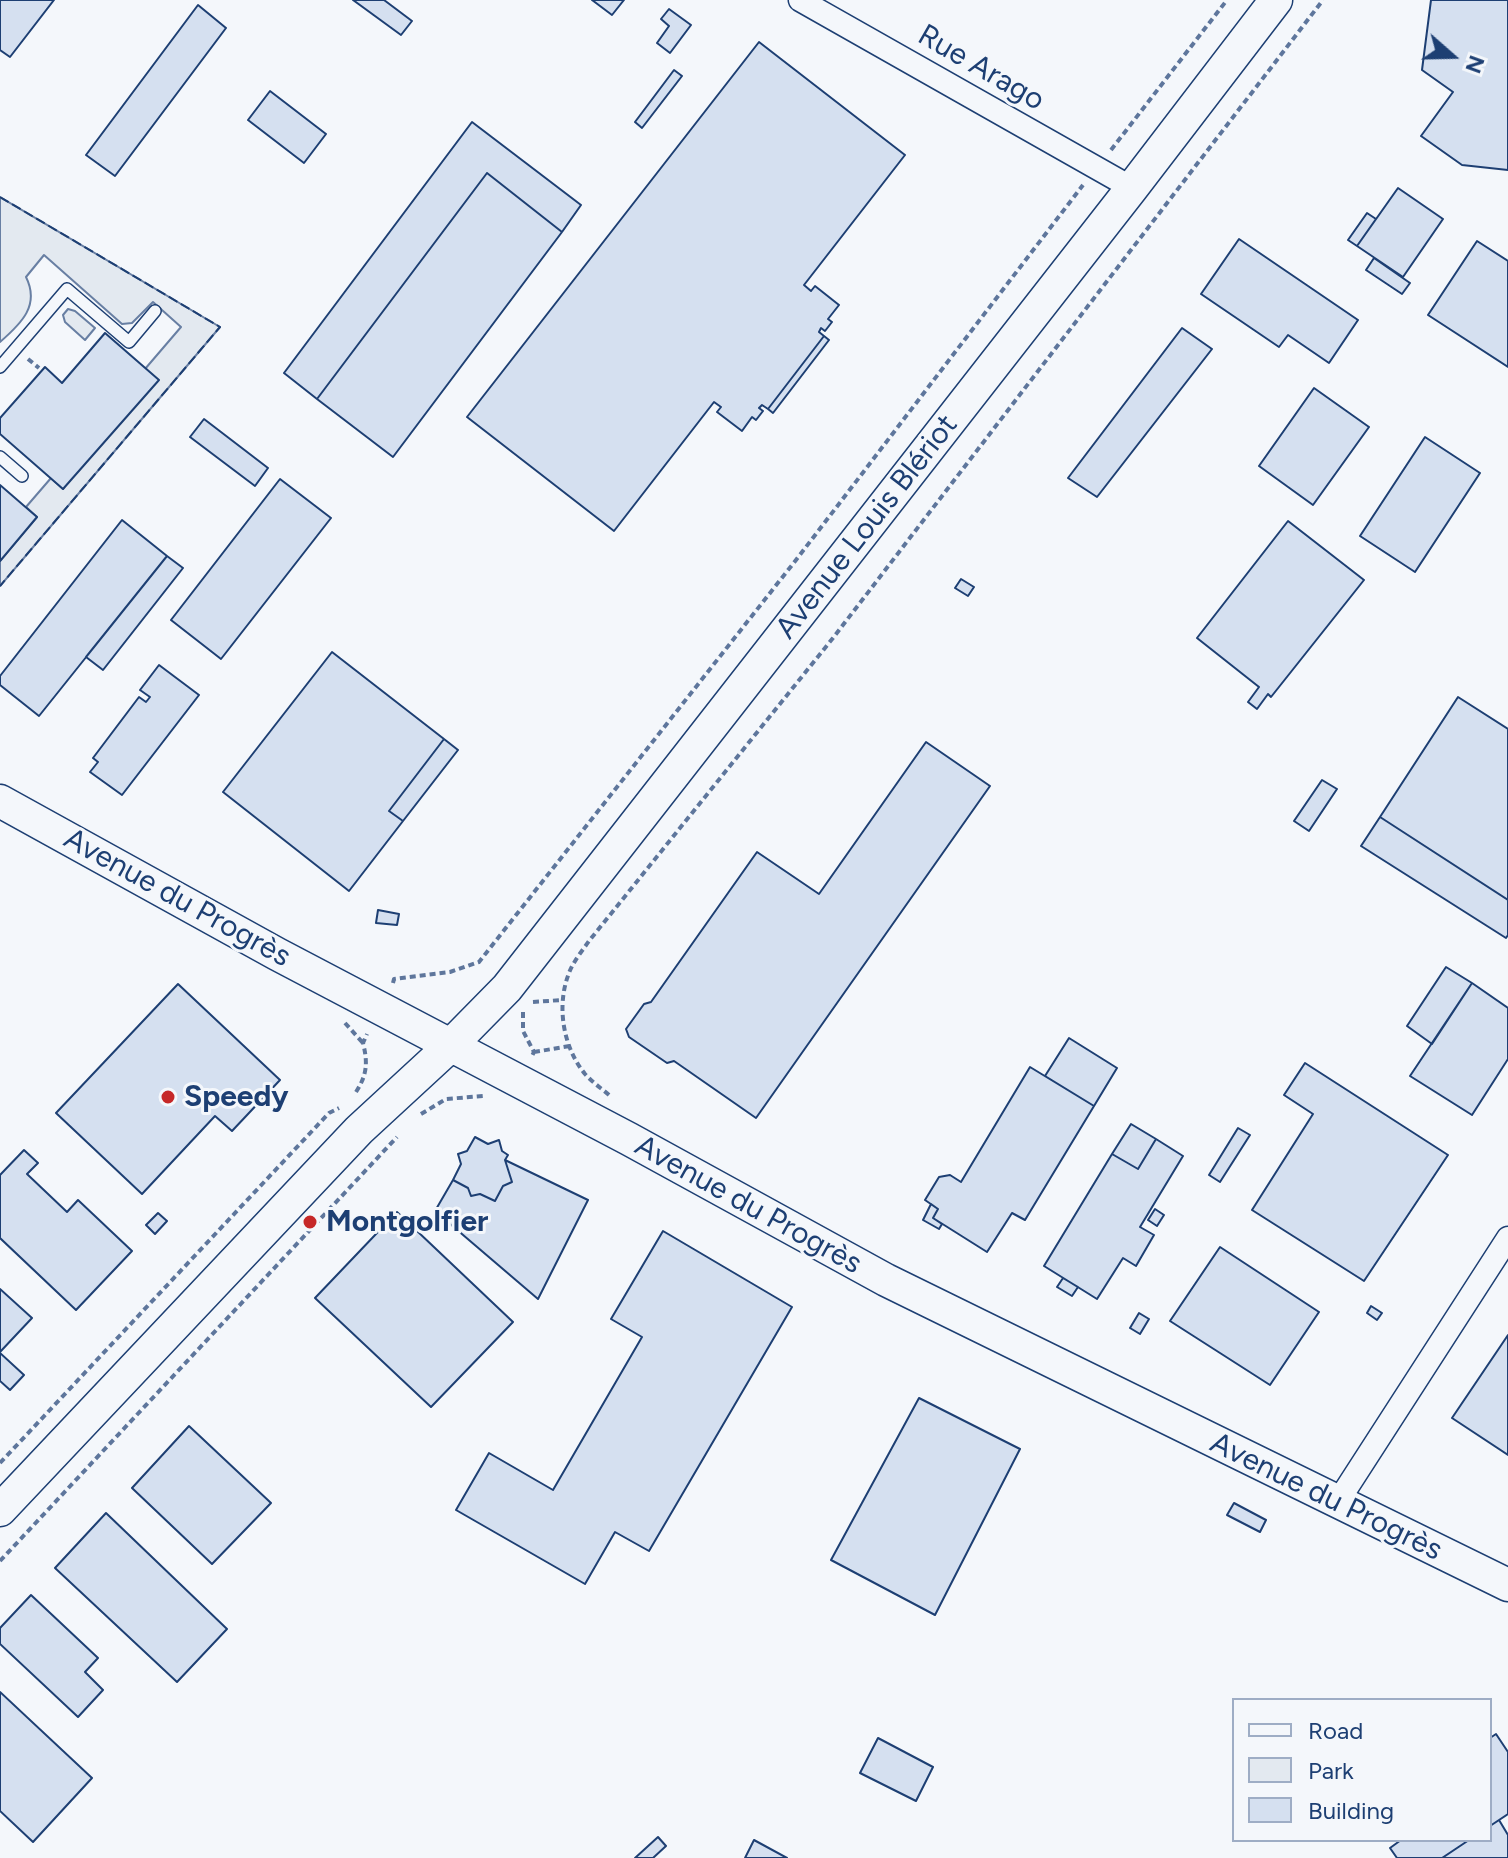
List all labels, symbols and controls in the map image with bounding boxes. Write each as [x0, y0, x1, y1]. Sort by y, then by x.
north arrow [1412, 16, 1492, 96]
street label: Rue Arago [911, 17, 1051, 119]
text: N [1459, 52, 1491, 77]
street label: Avenue Louis Blériot [768, 408, 966, 646]
street label: Avenue du Progrès [57, 821, 297, 975]
place label: Speedy [184, 1079, 289, 1115]
marker: Speedy [159, 1088, 177, 1106]
street label: Avenue du Progrès [628, 1128, 868, 1282]
place label: Montgolfier [326, 1204, 488, 1240]
marker: Montgolfier [301, 1213, 319, 1231]
street label: Avenue du Progrès [1204, 1425, 1448, 1569]
legend [1232, 1698, 1492, 1842]
text: Road [1308, 1716, 1363, 1745]
text: Park [1308, 1756, 1354, 1785]
text: Building [1308, 1796, 1394, 1825]

